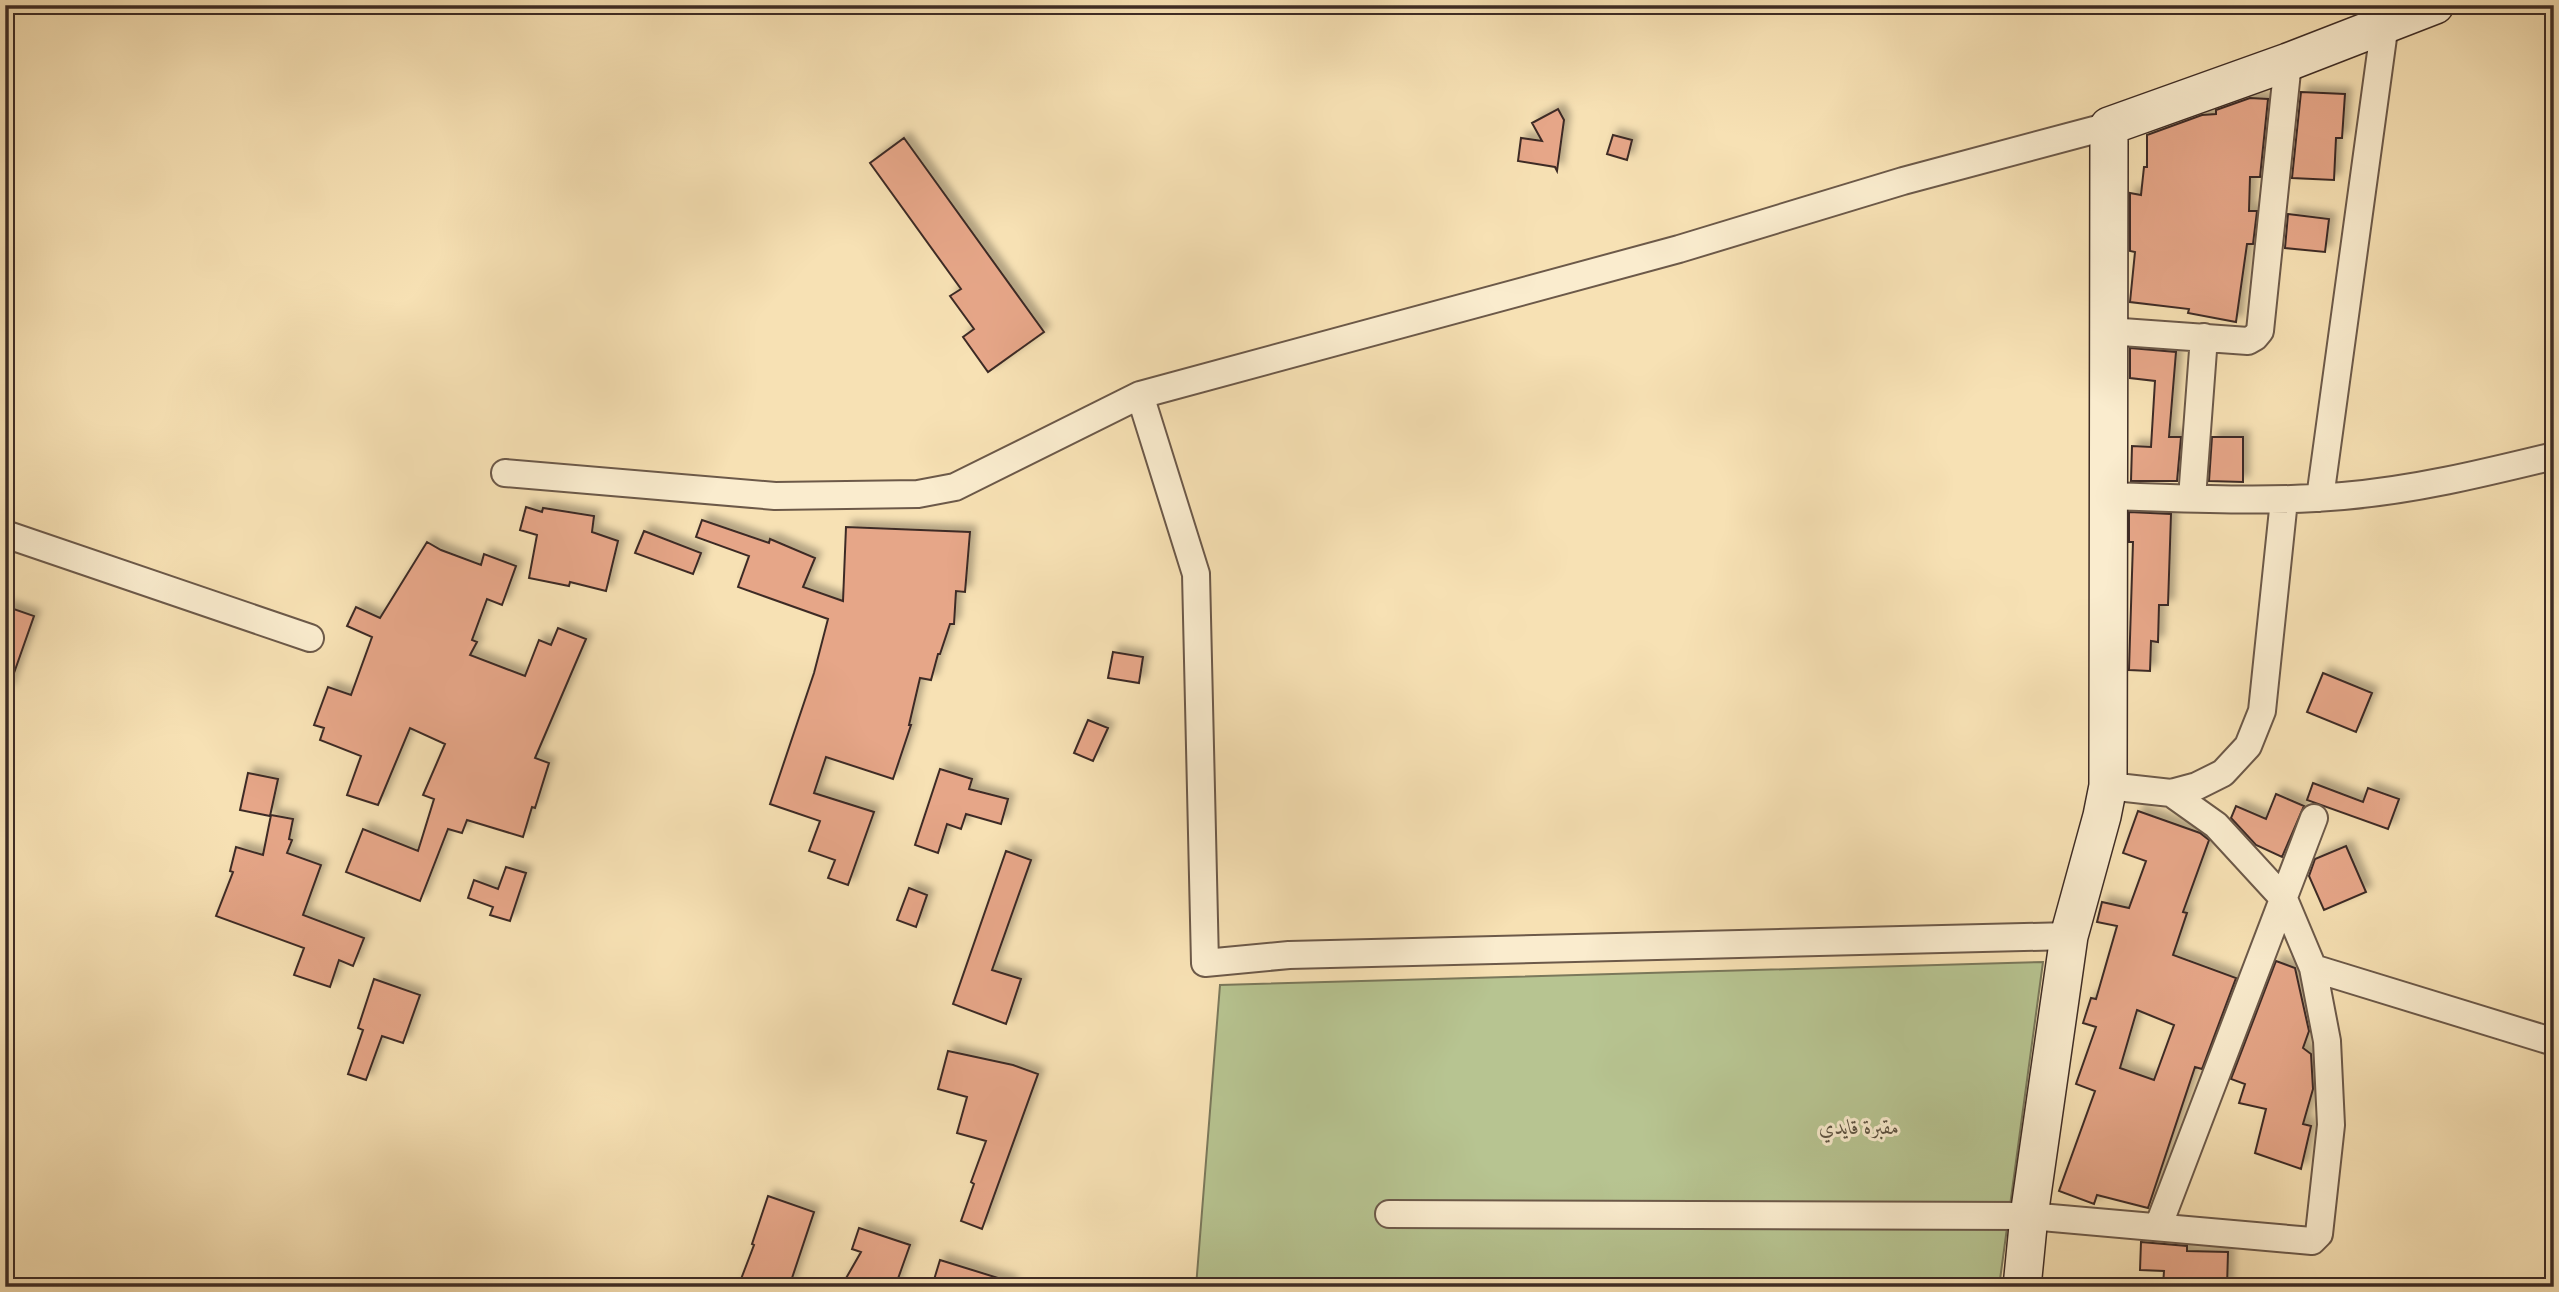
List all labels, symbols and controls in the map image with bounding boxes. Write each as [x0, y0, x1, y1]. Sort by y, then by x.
park label: مقبرة قايدي [1819, 1115, 1899, 1143]

